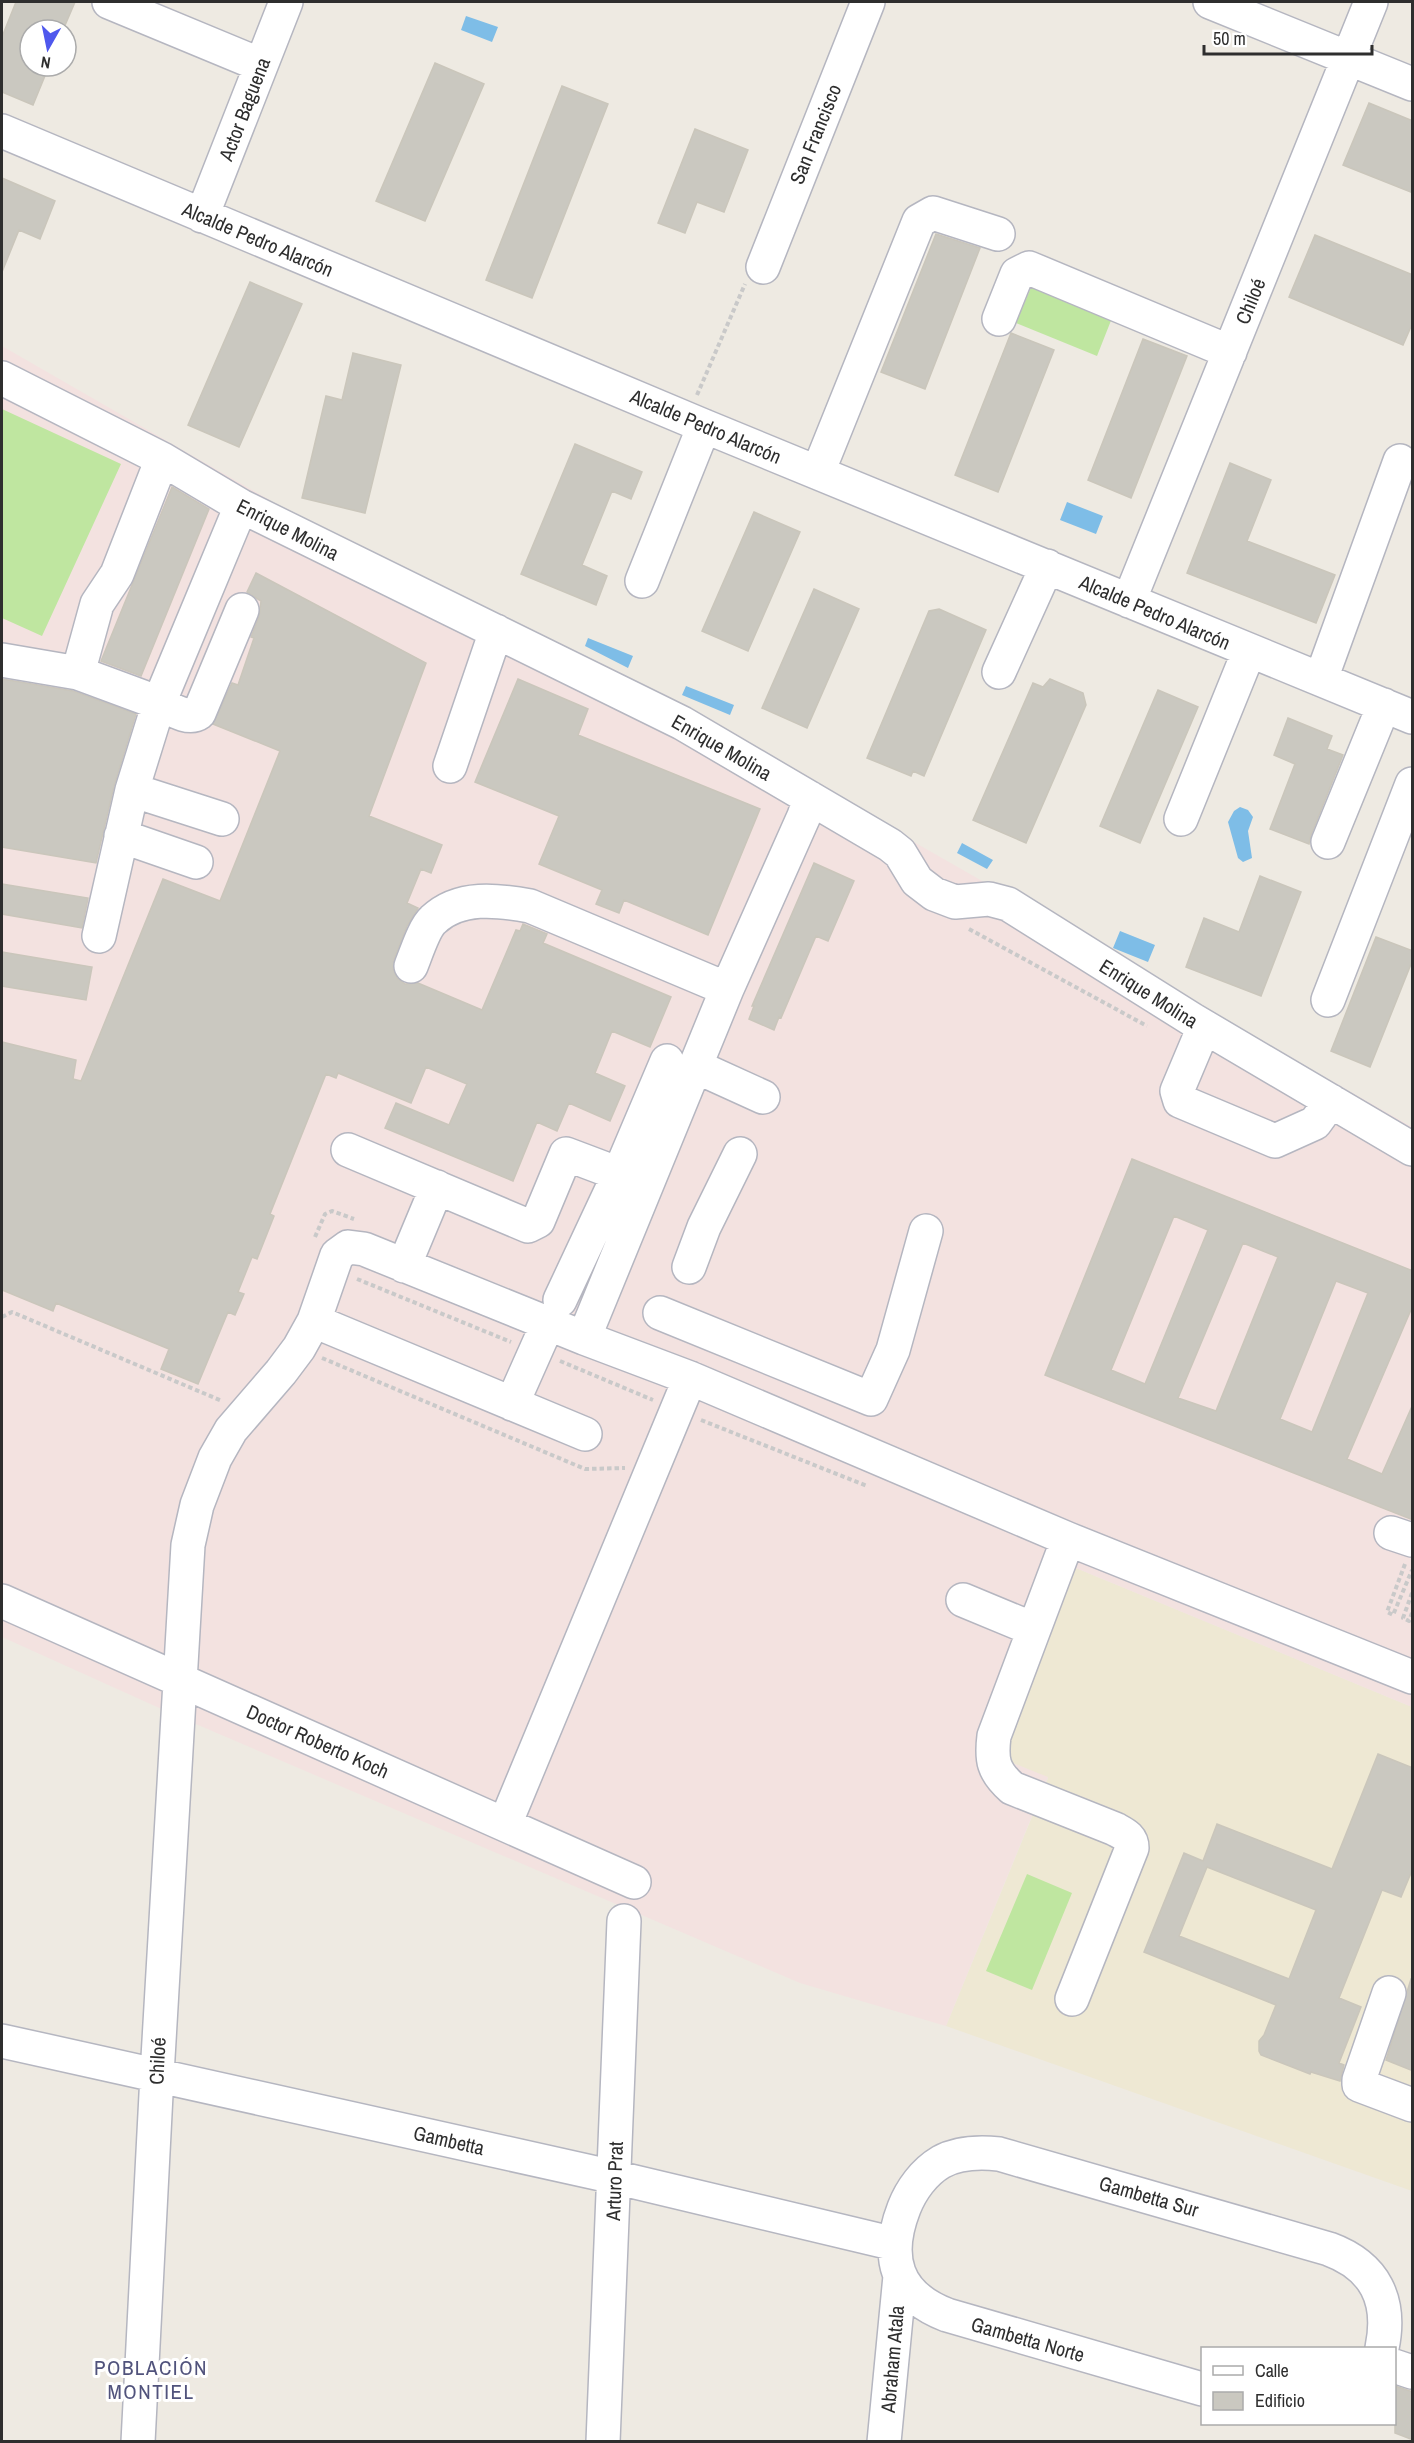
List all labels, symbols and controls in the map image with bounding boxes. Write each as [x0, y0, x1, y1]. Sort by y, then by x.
north arrow [18, 18, 78, 78]
scale bar [1204, 18, 1372, 56]
text: 50 m [1213, 26, 1246, 51]
text: N [39, 51, 52, 74]
street label: Actor Baguena [212, 54, 276, 165]
street label: San Francisco [783, 80, 847, 188]
street label: Alcalde Pedro Alarcón [178, 195, 338, 283]
street label: Chiloé [1229, 274, 1271, 328]
street label: Alcalde Pedro Alarcón [626, 382, 786, 470]
street label: Enrique Molina [232, 492, 344, 566]
street label: Alcalde Pedro Alarcón [1075, 568, 1235, 656]
street label: Enrique Molina [667, 708, 777, 786]
street label: Enrique Molina [1095, 952, 1203, 1034]
street label: Doctor Roberto Koch [243, 1698, 393, 1784]
street label: Chiloé [142, 2037, 172, 2085]
street label: Gambetta [411, 2119, 487, 2161]
street label: Arturo Prat [599, 2140, 629, 2222]
street label: Gambetta Sur [1096, 2169, 1202, 2223]
street label: Abraham Atala [874, 2304, 910, 2415]
street label: Gambetta Norte [968, 2310, 1088, 2368]
legend [1201, 2347, 1396, 2425]
district label: POBLACIÓN MONTIEL [94, 2353, 208, 2406]
text: Calle [1255, 2358, 1289, 2383]
text: Edificio [1255, 2388, 1305, 2413]

